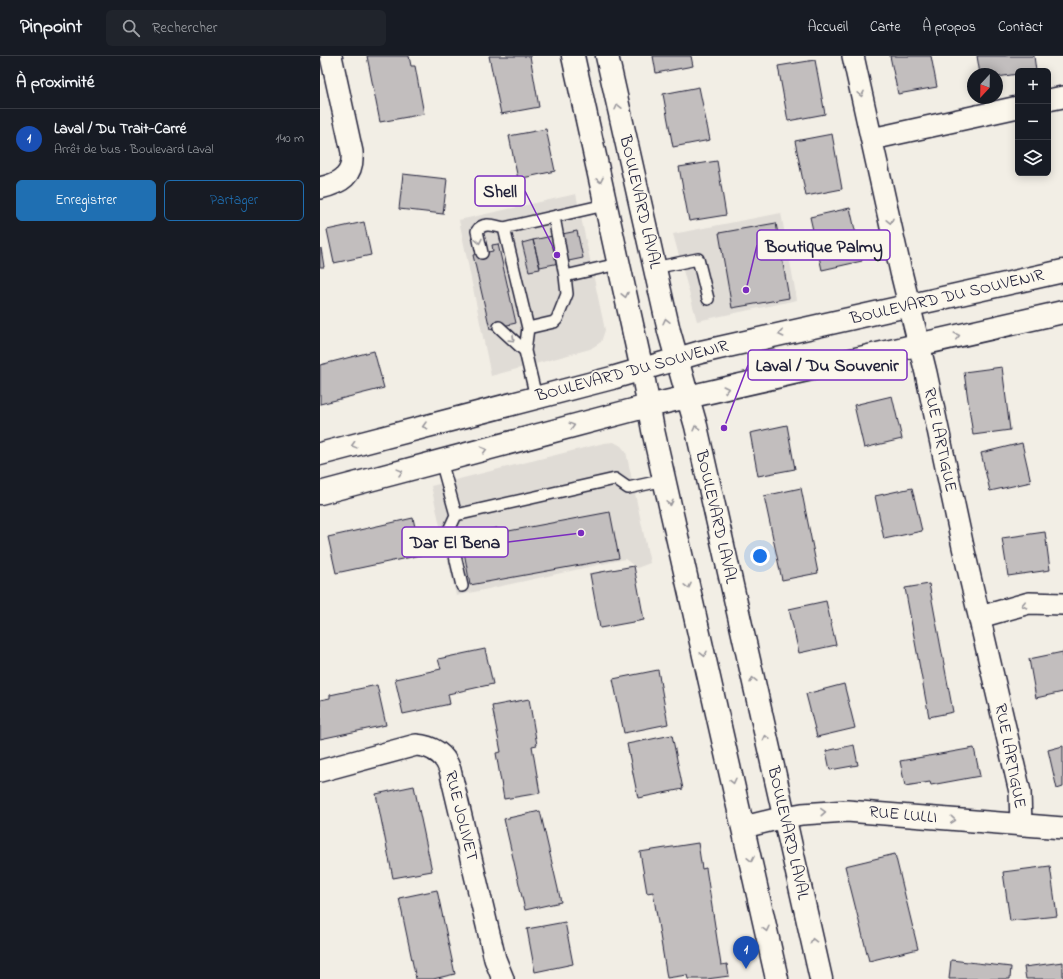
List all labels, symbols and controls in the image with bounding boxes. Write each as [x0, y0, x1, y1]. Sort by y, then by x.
search box [106, 10, 386, 46]
text: Pinpoint [20, 14, 82, 41]
icon: search [120, 17, 142, 39]
text: Rechercher [152, 17, 217, 39]
text: Accueil [808, 17, 848, 38]
text: Carte [870, 17, 901, 38]
text: À propos [923, 17, 976, 38]
text: Contact [998, 17, 1043, 38]
north arrow [967, 68, 1003, 104]
map controls [1015, 68, 1051, 176]
button: + [1015, 68, 1051, 104]
text: À proximité [16, 70, 94, 95]
one-way arrow [856, 91, 864, 97]
one-way arrow [615, 104, 623, 110]
button: − [1015, 104, 1051, 140]
text: Laval / Du Trait-Carré [54, 118, 187, 140]
text: 1 [27, 129, 31, 148]
text: 140 m [276, 129, 304, 148]
street label: BOULEVARD LAVAL [612, 132, 668, 272]
text: Arrêt de bus · Boulevard Laval [54, 140, 214, 159]
button: layers [1015, 140, 1051, 176]
callout: Shell [475, 176, 525, 206]
one-way arrow [596, 177, 604, 184]
button: Enregistrer [16, 180, 156, 221]
button: Partager [164, 180, 304, 221]
text: Shell [483, 180, 517, 206]
one-way arrow [885, 218, 893, 224]
callout: Boutique Palmy [757, 230, 890, 260]
text: Boutique Palmy [764, 235, 883, 262]
one-way arrow [475, 238, 483, 244]
street label: BOULEVARD DU SOUVENIR [847, 262, 1047, 332]
one-way arrow [620, 291, 628, 298]
one-way arrow [663, 317, 671, 324]
one-way arrow [777, 329, 784, 337]
one-way arrow [953, 332, 960, 341]
street label: BOULEVARD DU SOUVENIR [532, 333, 731, 409]
one-way arrow [507, 334, 515, 342]
callout: Laval / Du Souvenir [748, 350, 907, 380]
text: Laval / Du Souvenir [755, 354, 899, 380]
one-way arrow [722, 385, 729, 393]
street label: RUE LARTIGUE [917, 385, 963, 495]
one-way arrow [422, 421, 429, 430]
one-way arrow [568, 422, 575, 431]
one-way arrow [692, 425, 701, 432]
one-way arrow [351, 440, 358, 449]
one-way arrow [480, 446, 487, 455]
street label: BOULEVARD LAVAL [688, 447, 744, 587]
one-way arrow [396, 468, 403, 477]
one-way arrow [666, 500, 674, 506]
callout: Dar El Bena [402, 527, 508, 557]
text: Dar El Bena [409, 531, 500, 557]
your location [750, 546, 770, 566]
one-way arrow [684, 583, 692, 590]
one-way arrow [1021, 600, 1027, 608]
one-way arrow [699, 651, 707, 657]
one-way arrow [749, 676, 757, 683]
street label: RUE LARTIGUE [988, 701, 1032, 811]
one-way arrow [763, 735, 771, 741]
street label: BOULEVARD LAVAL [760, 763, 816, 903]
street label: RUE JOLIVET [438, 768, 484, 864]
one-way arrow [728, 777, 736, 784]
street label: RUE LULLI [868, 800, 938, 830]
one-way arrow [820, 807, 826, 816]
one-way arrow [950, 815, 956, 824]
one-way arrow [746, 856, 754, 862]
one-way arrow [761, 925, 770, 932]
pin: 1 [733, 936, 759, 969]
one-way arrow [809, 938, 817, 944]

